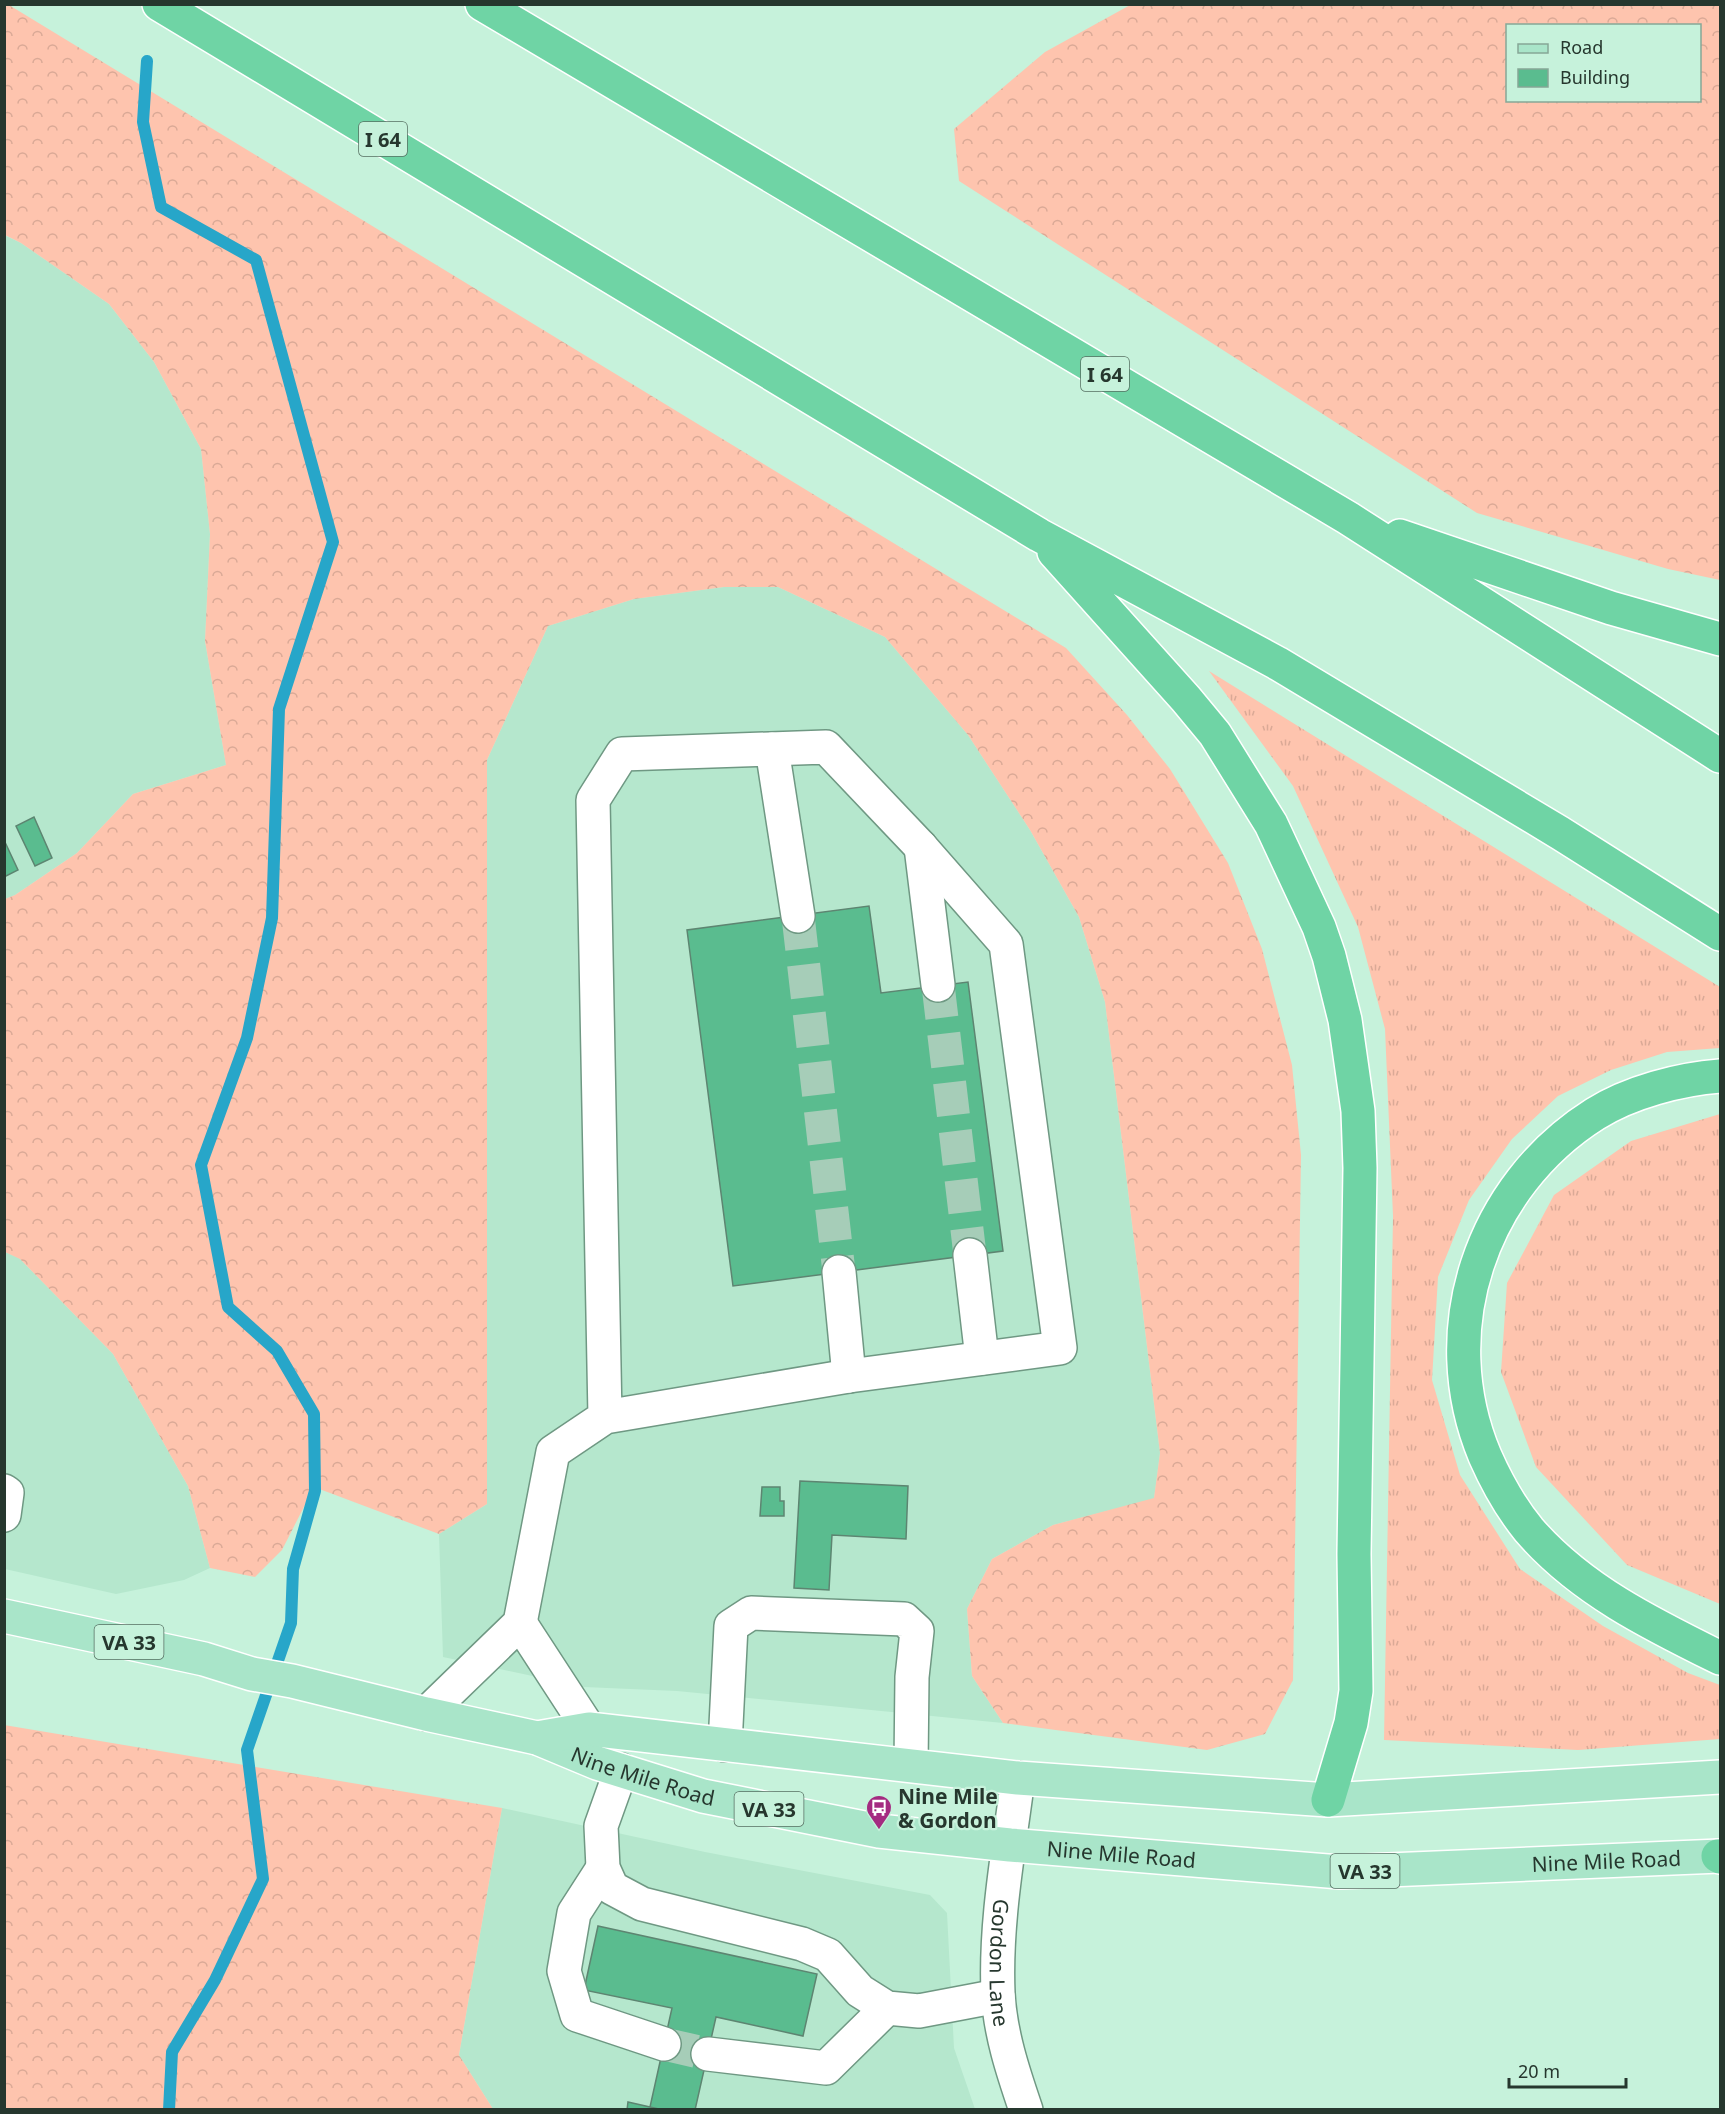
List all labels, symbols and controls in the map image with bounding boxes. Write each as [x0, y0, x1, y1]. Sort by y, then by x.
legend [1506, 24, 1701, 102]
text: Road [1560, 35, 1603, 59]
text: Building [1560, 65, 1630, 89]
road number: I 64 [359, 122, 407, 156]
road number: I 64 [1081, 357, 1129, 391]
road number: VA 33 [94, 1625, 164, 1659]
street label: Nine Mile Road [567, 1740, 717, 1812]
place label: Nine Mile & Gordon [898, 1782, 998, 1834]
road number: VA 33 [734, 1792, 804, 1826]
bus stop icon: Nine Mile & Gordon [864, 1793, 894, 1831]
street label: Nine Mile Road [1046, 1834, 1197, 1874]
street label: Nine Mile Road [1531, 1844, 1682, 1878]
road number: VA 33 [1330, 1854, 1400, 1888]
street label: Gordon Lane [984, 1898, 1016, 2029]
scale bar [1509, 2051, 1626, 2089]
text: 20 m [1518, 2059, 1560, 2083]

